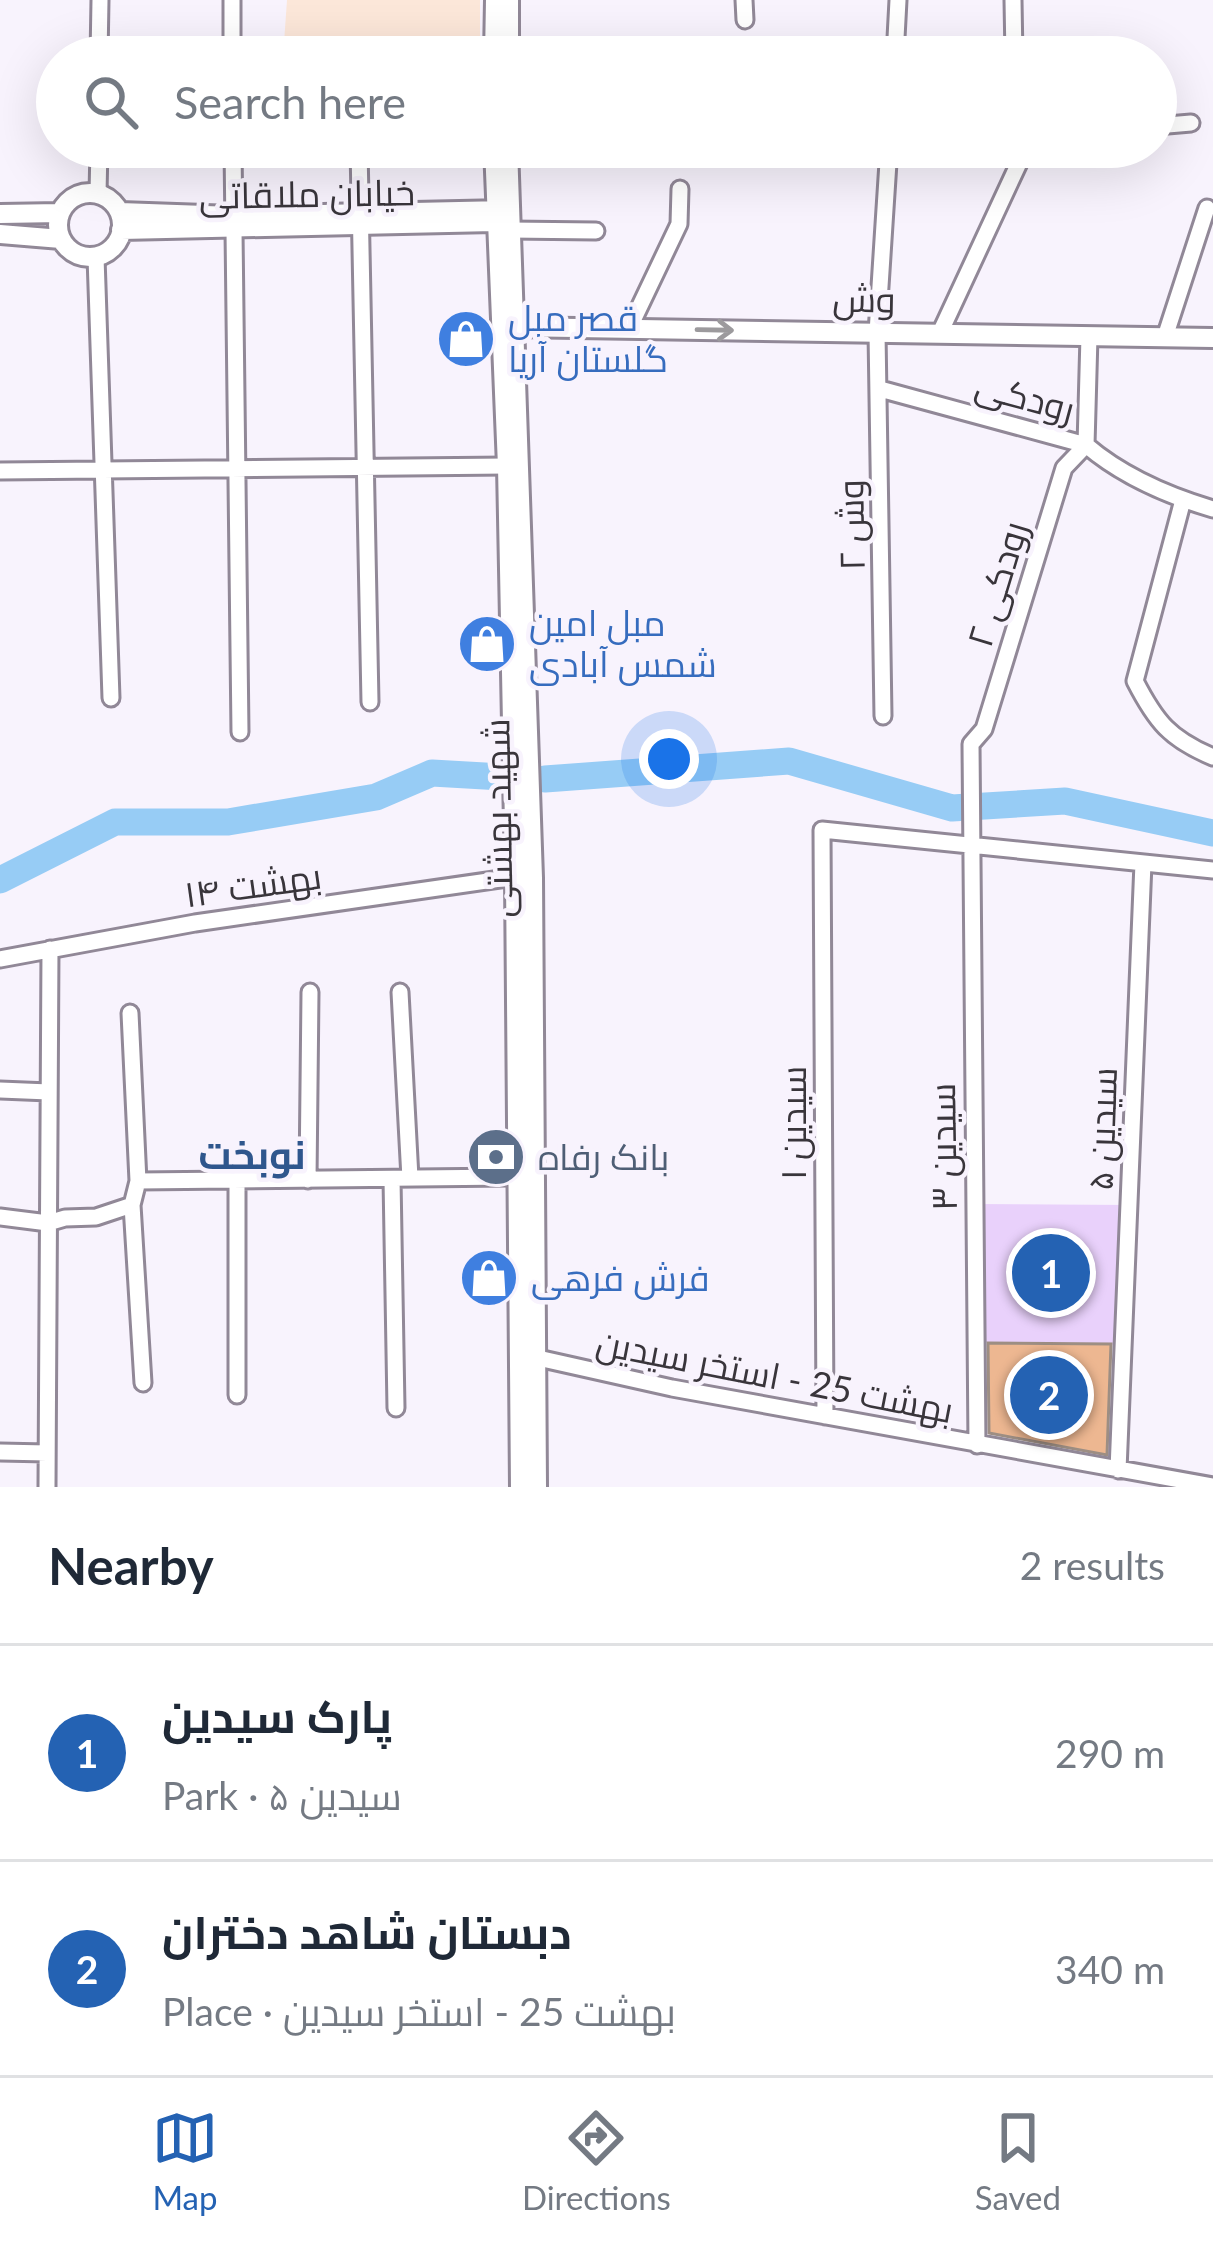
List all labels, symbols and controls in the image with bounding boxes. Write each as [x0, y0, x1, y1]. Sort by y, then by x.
search box [36, 36, 1177, 168]
icon: search [78, 69, 144, 135]
text: Search here [174, 75, 406, 129]
street label: خیابان ملاقاتی [199, 169, 415, 218]
street label: وش [832, 275, 896, 322]
place label: قصر مبل گلستان آریا [508, 295, 668, 381]
shop icon: قصر مبل گلستان آریا [435, 308, 497, 370]
one-way arrow [695, 319, 734, 341]
street label: رودکی [971, 362, 1080, 431]
street label: وش ۲ [827, 479, 874, 571]
street label: رودکی ۲ [956, 516, 1037, 652]
place label: مبل امین شمس آبادی [529, 600, 717, 686]
shop icon: مبل امین شمس آبادی [456, 613, 518, 675]
street label: شهید بهشتی [473, 718, 522, 918]
your location [639, 729, 699, 789]
street label: بهشت ۱۴ [181, 853, 324, 916]
street label: سیدین ۱ [770, 1066, 815, 1180]
street label: سیدین ۵ [1077, 1067, 1126, 1191]
street label: سیدین ۳ [919, 1083, 966, 1211]
bank icon: بانک رفاه [465, 1126, 527, 1188]
district label: نوبخت [198, 1131, 306, 1179]
place label: بانک رفاه [538, 1134, 669, 1178]
pin: 1 [1012, 1228, 1090, 1318]
shop icon: فرش فرهی [458, 1247, 520, 1309]
place label: فرش فرهی [531, 1255, 710, 1300]
street label: بهشت 25 - استخر سیدین [593, 1319, 957, 1432]
pin: 2 [1010, 1350, 1088, 1440]
text: Nearby [48, 1535, 214, 1596]
text: 2 results [1020, 1542, 1165, 1588]
text: پارک سیدین [162, 1689, 392, 1743]
text: 1 [76, 1730, 98, 1776]
text: 290 m [1055, 1730, 1165, 1776]
text: Park · سیدین ۵ [162, 1772, 402, 1818]
text: دبستان شاهد دختران [162, 1905, 572, 1959]
text: 2 [76, 1946, 98, 1992]
text: 340 m [1055, 1946, 1165, 1992]
text: Place · بهشت 25 - استخر سیدین [162, 1988, 676, 2034]
tab: Map [152, 2105, 218, 2217]
tab: Directions [522, 2105, 671, 2217]
tab: Saved [975, 2105, 1061, 2217]

